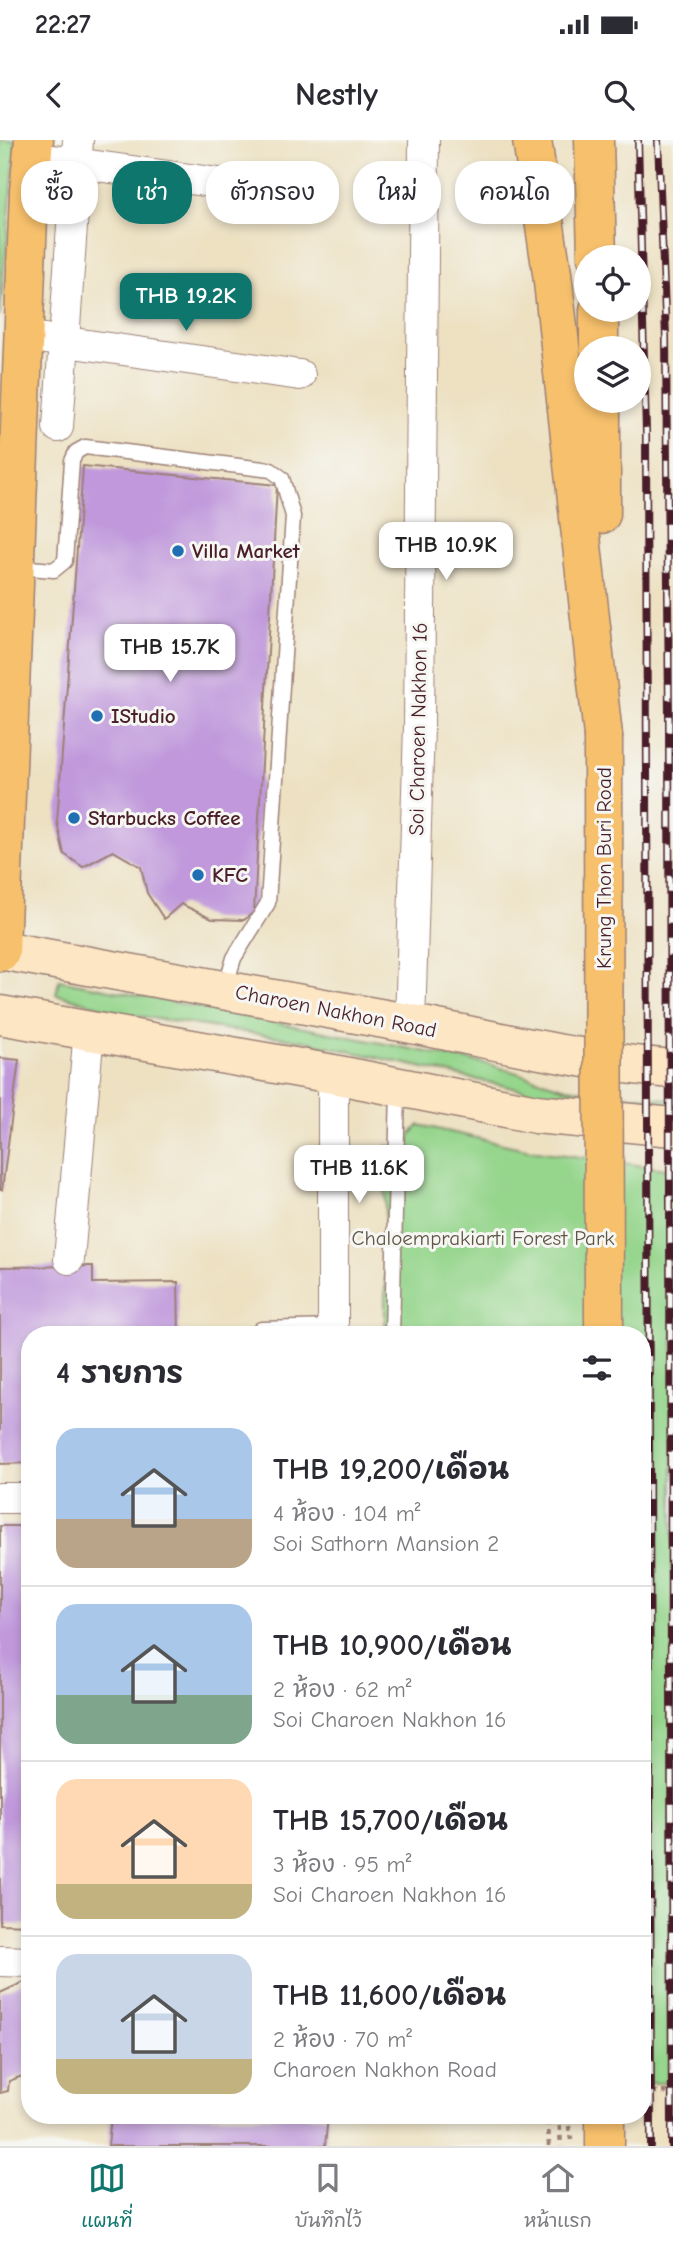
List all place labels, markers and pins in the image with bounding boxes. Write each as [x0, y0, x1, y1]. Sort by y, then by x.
pin: THB 19.2K [106, 274, 266, 333]
pin: THB 10.9K [366, 522, 526, 582]
place label: Villa Market [192, 539, 301, 563]
marker: Villa Market [170, 543, 186, 559]
pin: THB 15.7K [90, 624, 250, 684]
place label: IStudio [111, 704, 176, 728]
marker: IStudio [89, 708, 105, 724]
place label: Starbucks Coffee [88, 806, 240, 830]
marker: Starbucks Coffee [66, 810, 82, 826]
place label: KFC [212, 863, 248, 887]
marker: KFC [190, 867, 206, 883]
pin: THB 11.6K [279, 1146, 439, 1205]

